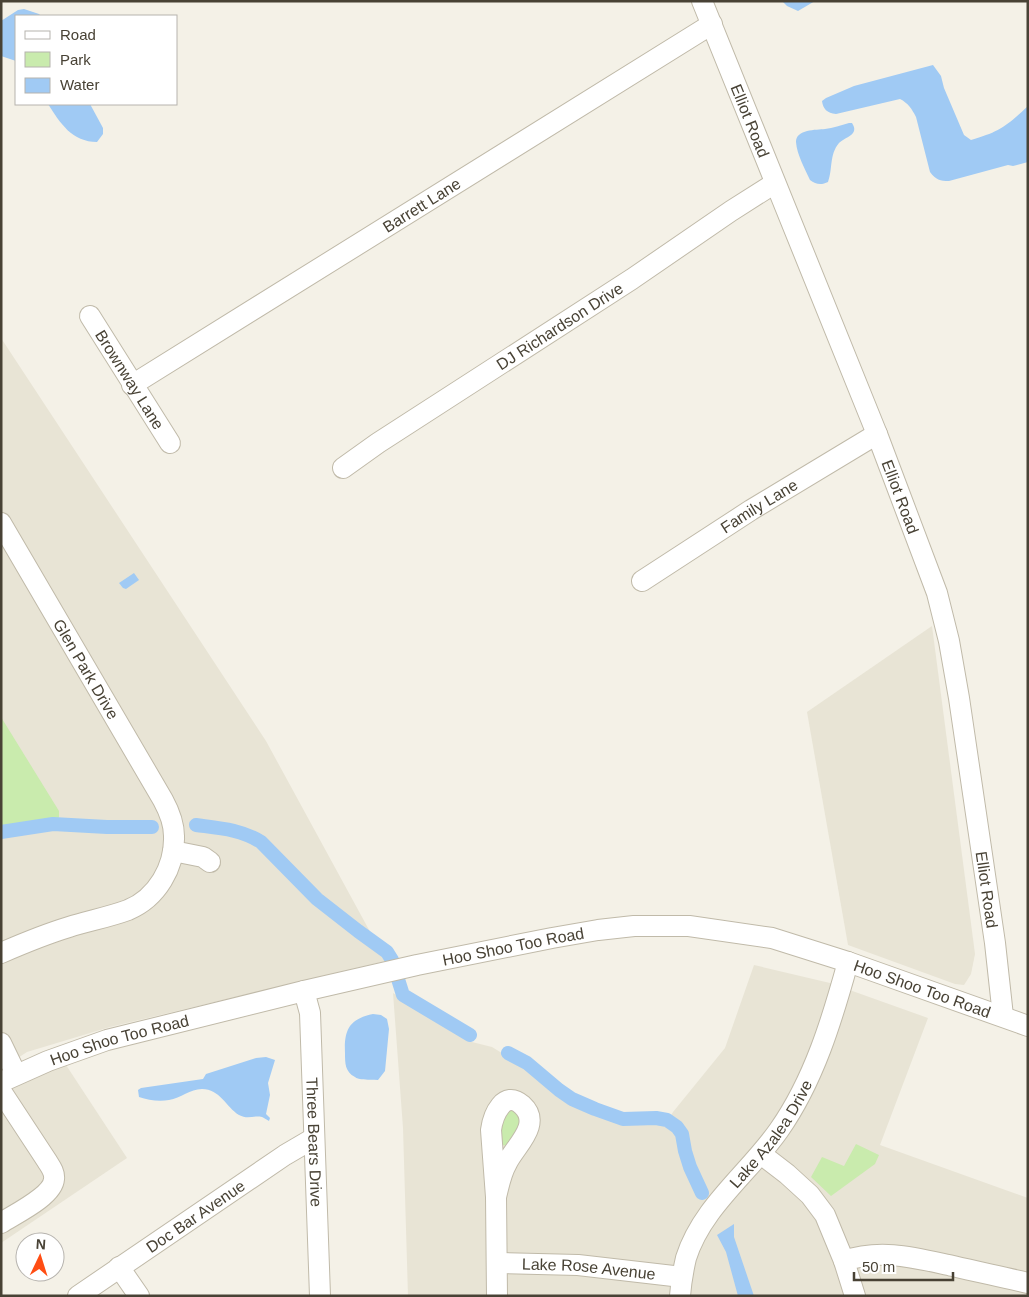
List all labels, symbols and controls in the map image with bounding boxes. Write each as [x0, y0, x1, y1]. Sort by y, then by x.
legend [15, 15, 178, 105]
text: Road [60, 26, 96, 43]
text: Park [60, 51, 91, 68]
text: Water [60, 76, 99, 93]
street label: Elliot Road [727, 82, 772, 160]
street label: Barrett Lane [380, 175, 464, 236]
street label: DJ Richardson Drive [493, 279, 626, 373]
street label: Brownway Lane [92, 327, 167, 433]
street label: Elliot Road [879, 458, 922, 536]
street label: Family Lane [718, 476, 801, 536]
street label: Glen Park Drive [50, 616, 122, 722]
street label: Elliot Road [973, 850, 1001, 929]
street label: Hoo Shoo Too Road [441, 925, 585, 969]
street label: Hoo Shoo Too Road [851, 957, 993, 1021]
street label: Hoo Shoo Too Road [48, 1012, 191, 1069]
street label: Three Bears Drive [303, 1077, 325, 1207]
street label: Lake Azalea Drive [726, 1077, 815, 1191]
street label: Doc Bar Avenue [143, 1177, 248, 1256]
north arrow [15, 1232, 65, 1282]
text: N [35, 1236, 47, 1252]
scale bar [854, 1250, 953, 1282]
street label: Lake Rose Avenue [522, 1256, 657, 1283]
text: 50 m [862, 1258, 895, 1275]

